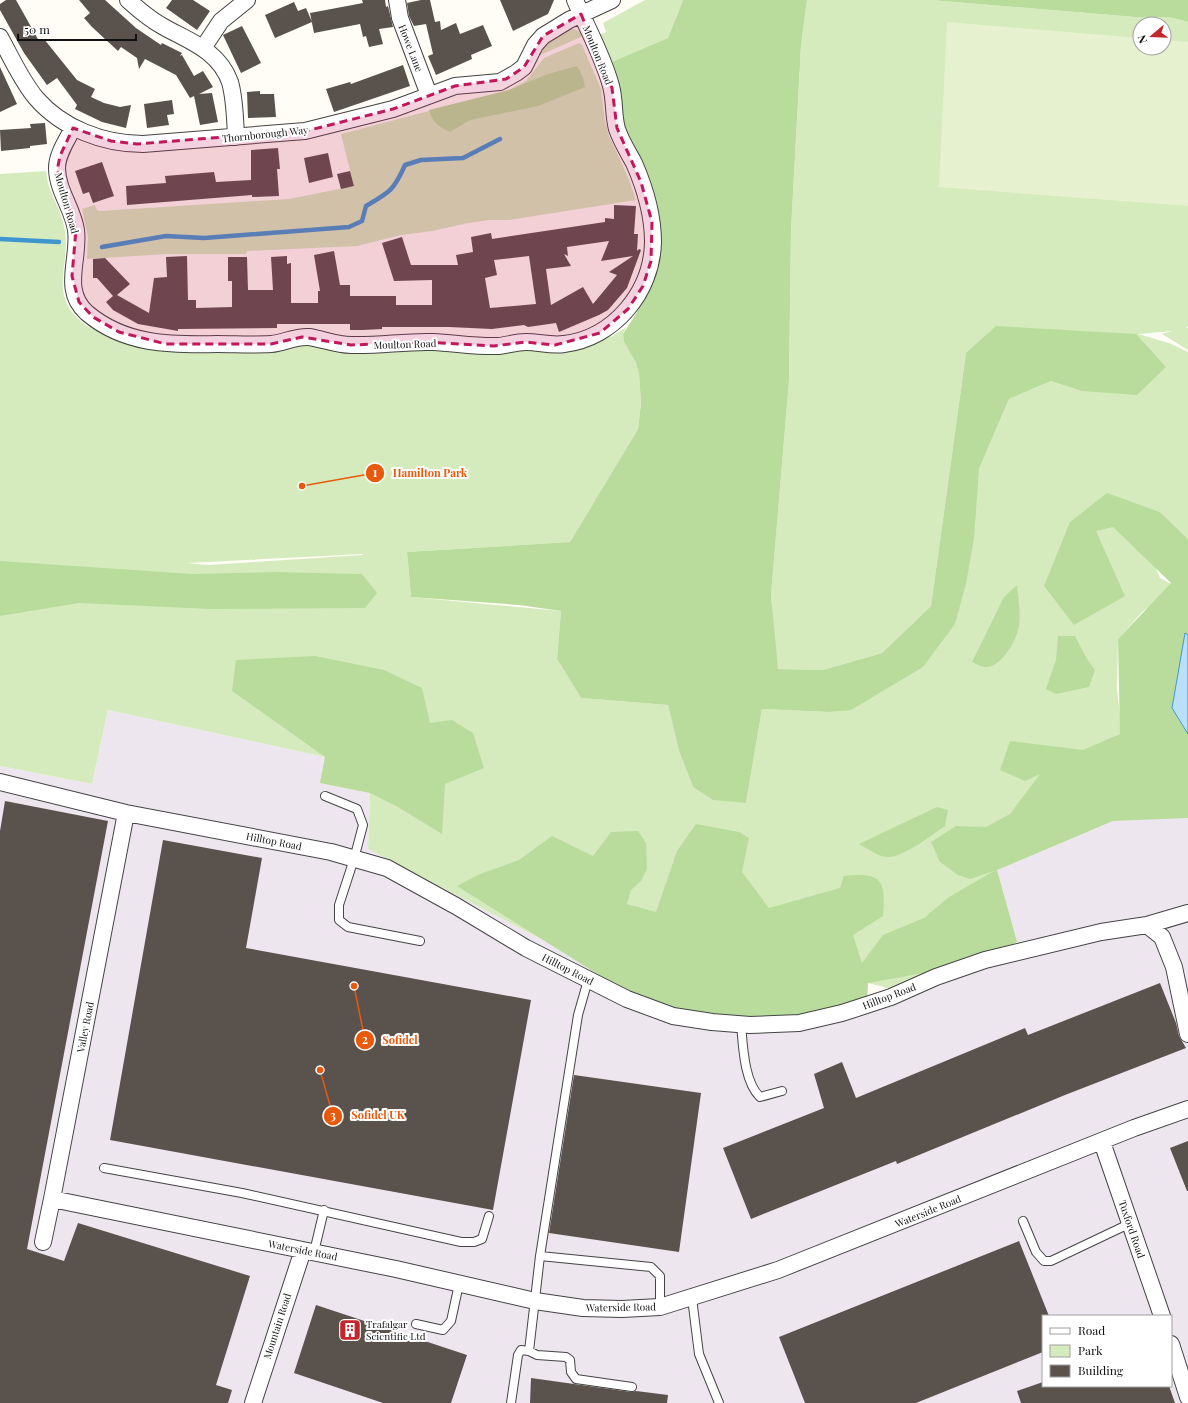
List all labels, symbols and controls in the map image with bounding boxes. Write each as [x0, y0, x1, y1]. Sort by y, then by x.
scale bar [18, 16, 136, 42]
north arrow [1132, 16, 1172, 56]
text: 50 m [24, 21, 50, 37]
street label: Howe Lane [396, 22, 426, 74]
street label: Moulton Road [580, 23, 616, 87]
text: N [1134, 33, 1150, 46]
street label: Thornborough Way [221, 123, 309, 145]
street label: Moulton Road [52, 171, 82, 235]
street label: Moulton Road [373, 336, 437, 352]
callout: Hamilton Park [365, 461, 476, 484]
text: 1 [373, 464, 378, 480]
text: Hamilton Park [393, 465, 468, 480]
street label: Hilltop Road [245, 829, 303, 853]
street label: Hilltop Road [540, 950, 596, 988]
street label: Hilltop Road [860, 979, 918, 1013]
street label: Valley Road [73, 1000, 97, 1054]
callout: Sofidel [355, 1029, 426, 1052]
text: 2 [362, 1031, 368, 1047]
text: Sofidel [382, 1032, 418, 1047]
callout: Sofidel UK [323, 1104, 413, 1127]
text: 3 [330, 1107, 336, 1123]
text: Sofidel UK [351, 1107, 405, 1122]
street label: Waterside Road [892, 1191, 963, 1231]
street label: Tuxford Road [1116, 1198, 1149, 1260]
street label: Waterside Road [266, 1236, 339, 1264]
street label: Mountain Road [260, 1291, 294, 1361]
street label: Waterside Road [585, 1299, 656, 1315]
legend [1042, 1315, 1172, 1387]
building icon: Trafalgar Scientific Ltd [337, 1317, 363, 1343]
place label: Trafalgar Scientific Ltd [366, 1317, 426, 1343]
text: Road [1078, 1322, 1105, 1338]
text: Park [1078, 1342, 1103, 1358]
text: Building [1078, 1362, 1124, 1378]

